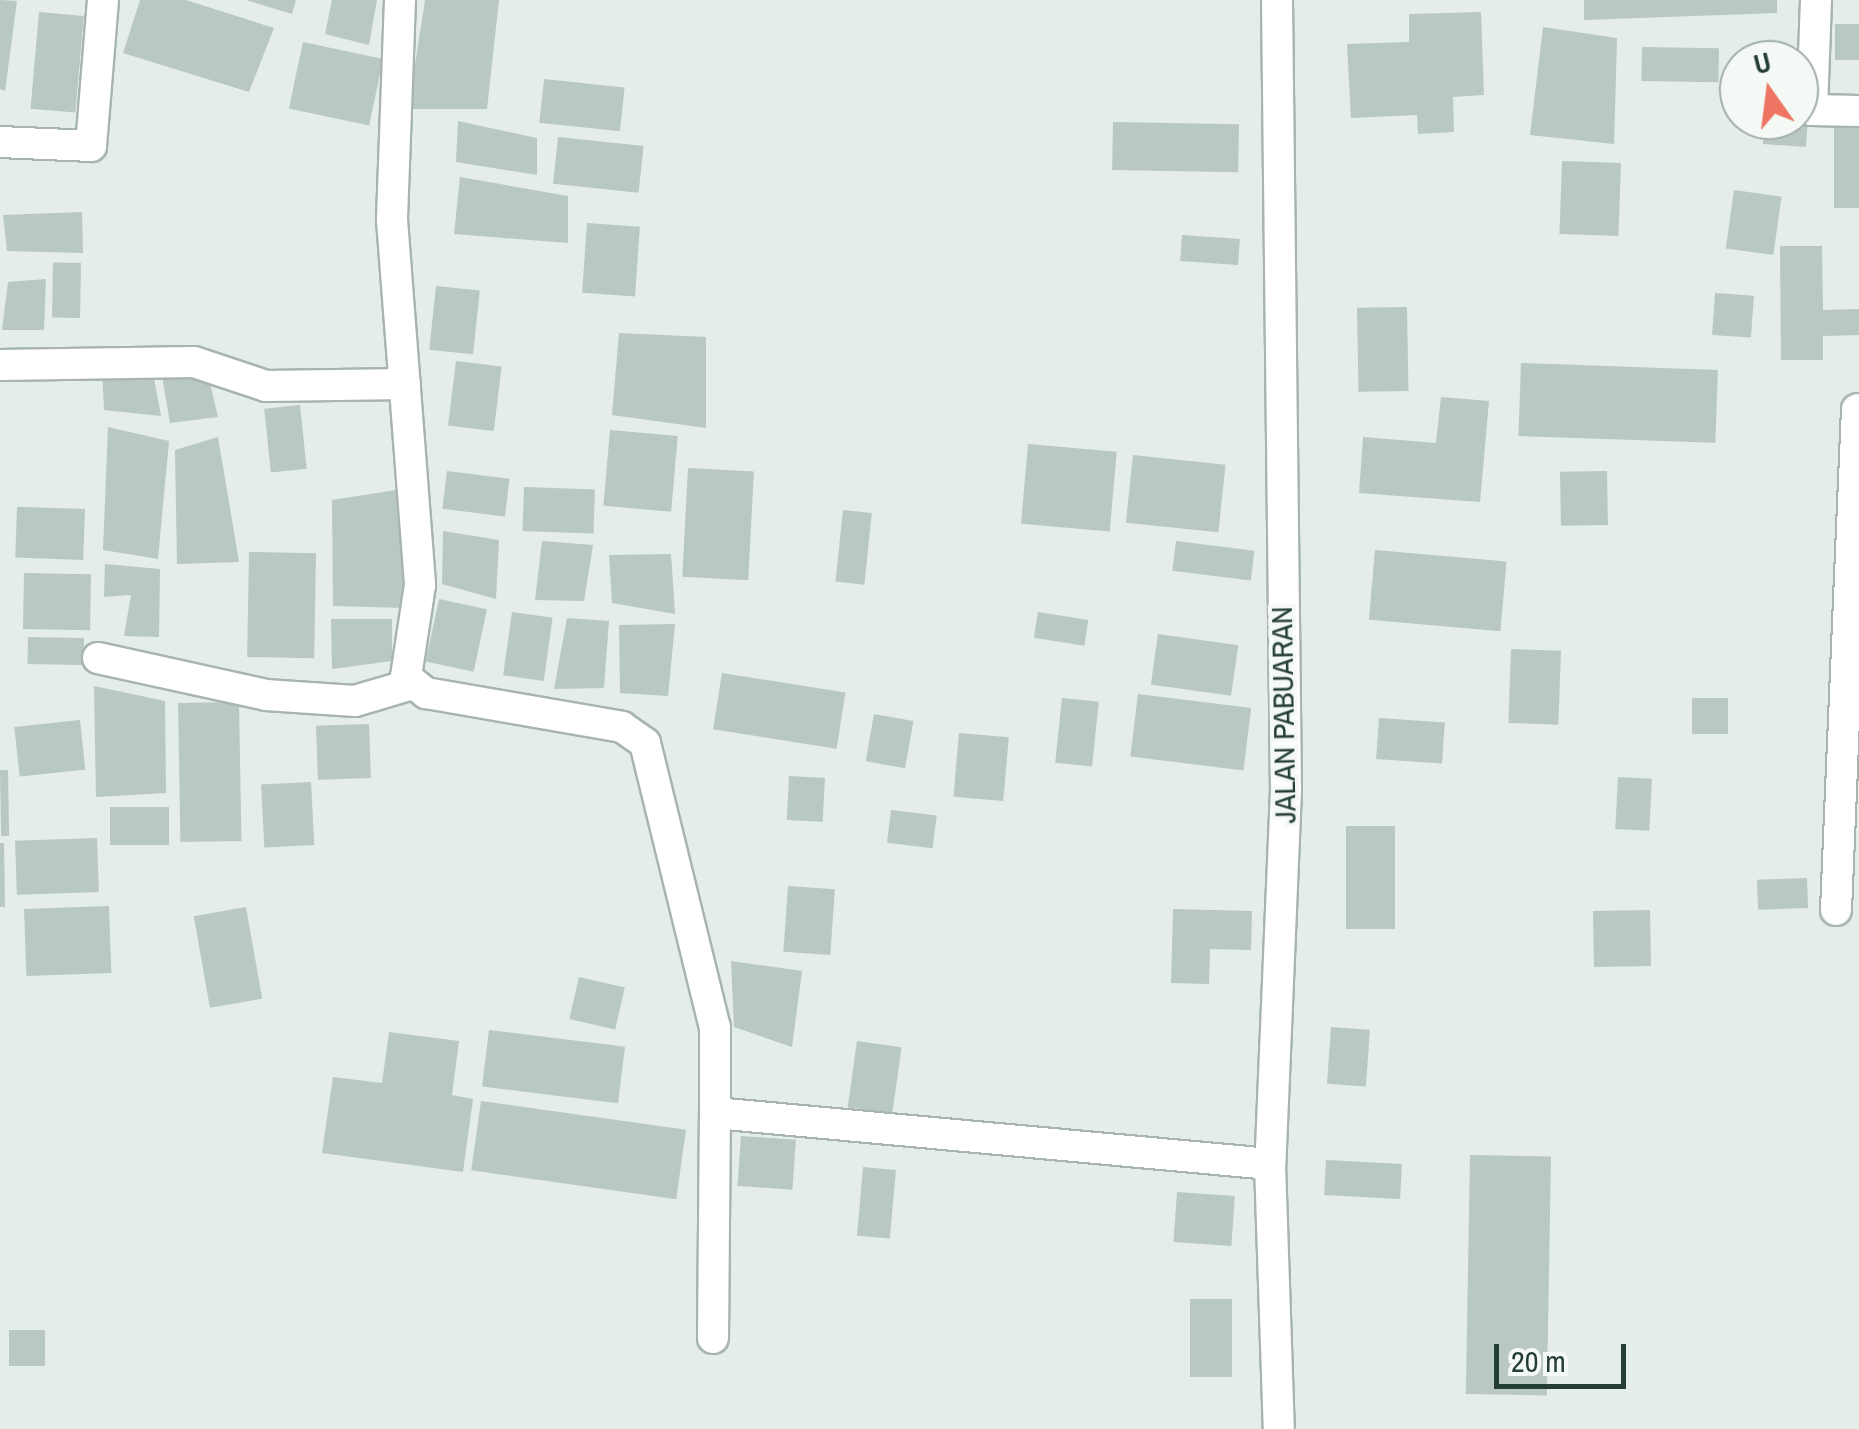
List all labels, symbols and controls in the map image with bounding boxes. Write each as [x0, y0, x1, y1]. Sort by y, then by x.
north arrow [1719, 40, 1819, 140]
text: U [1750, 42, 1775, 83]
street label: JALAN PABUARAN [1263, 606, 1303, 824]
scale bar [1499, 1324, 1632, 1386]
text: 20 m [1511, 1341, 1566, 1381]

